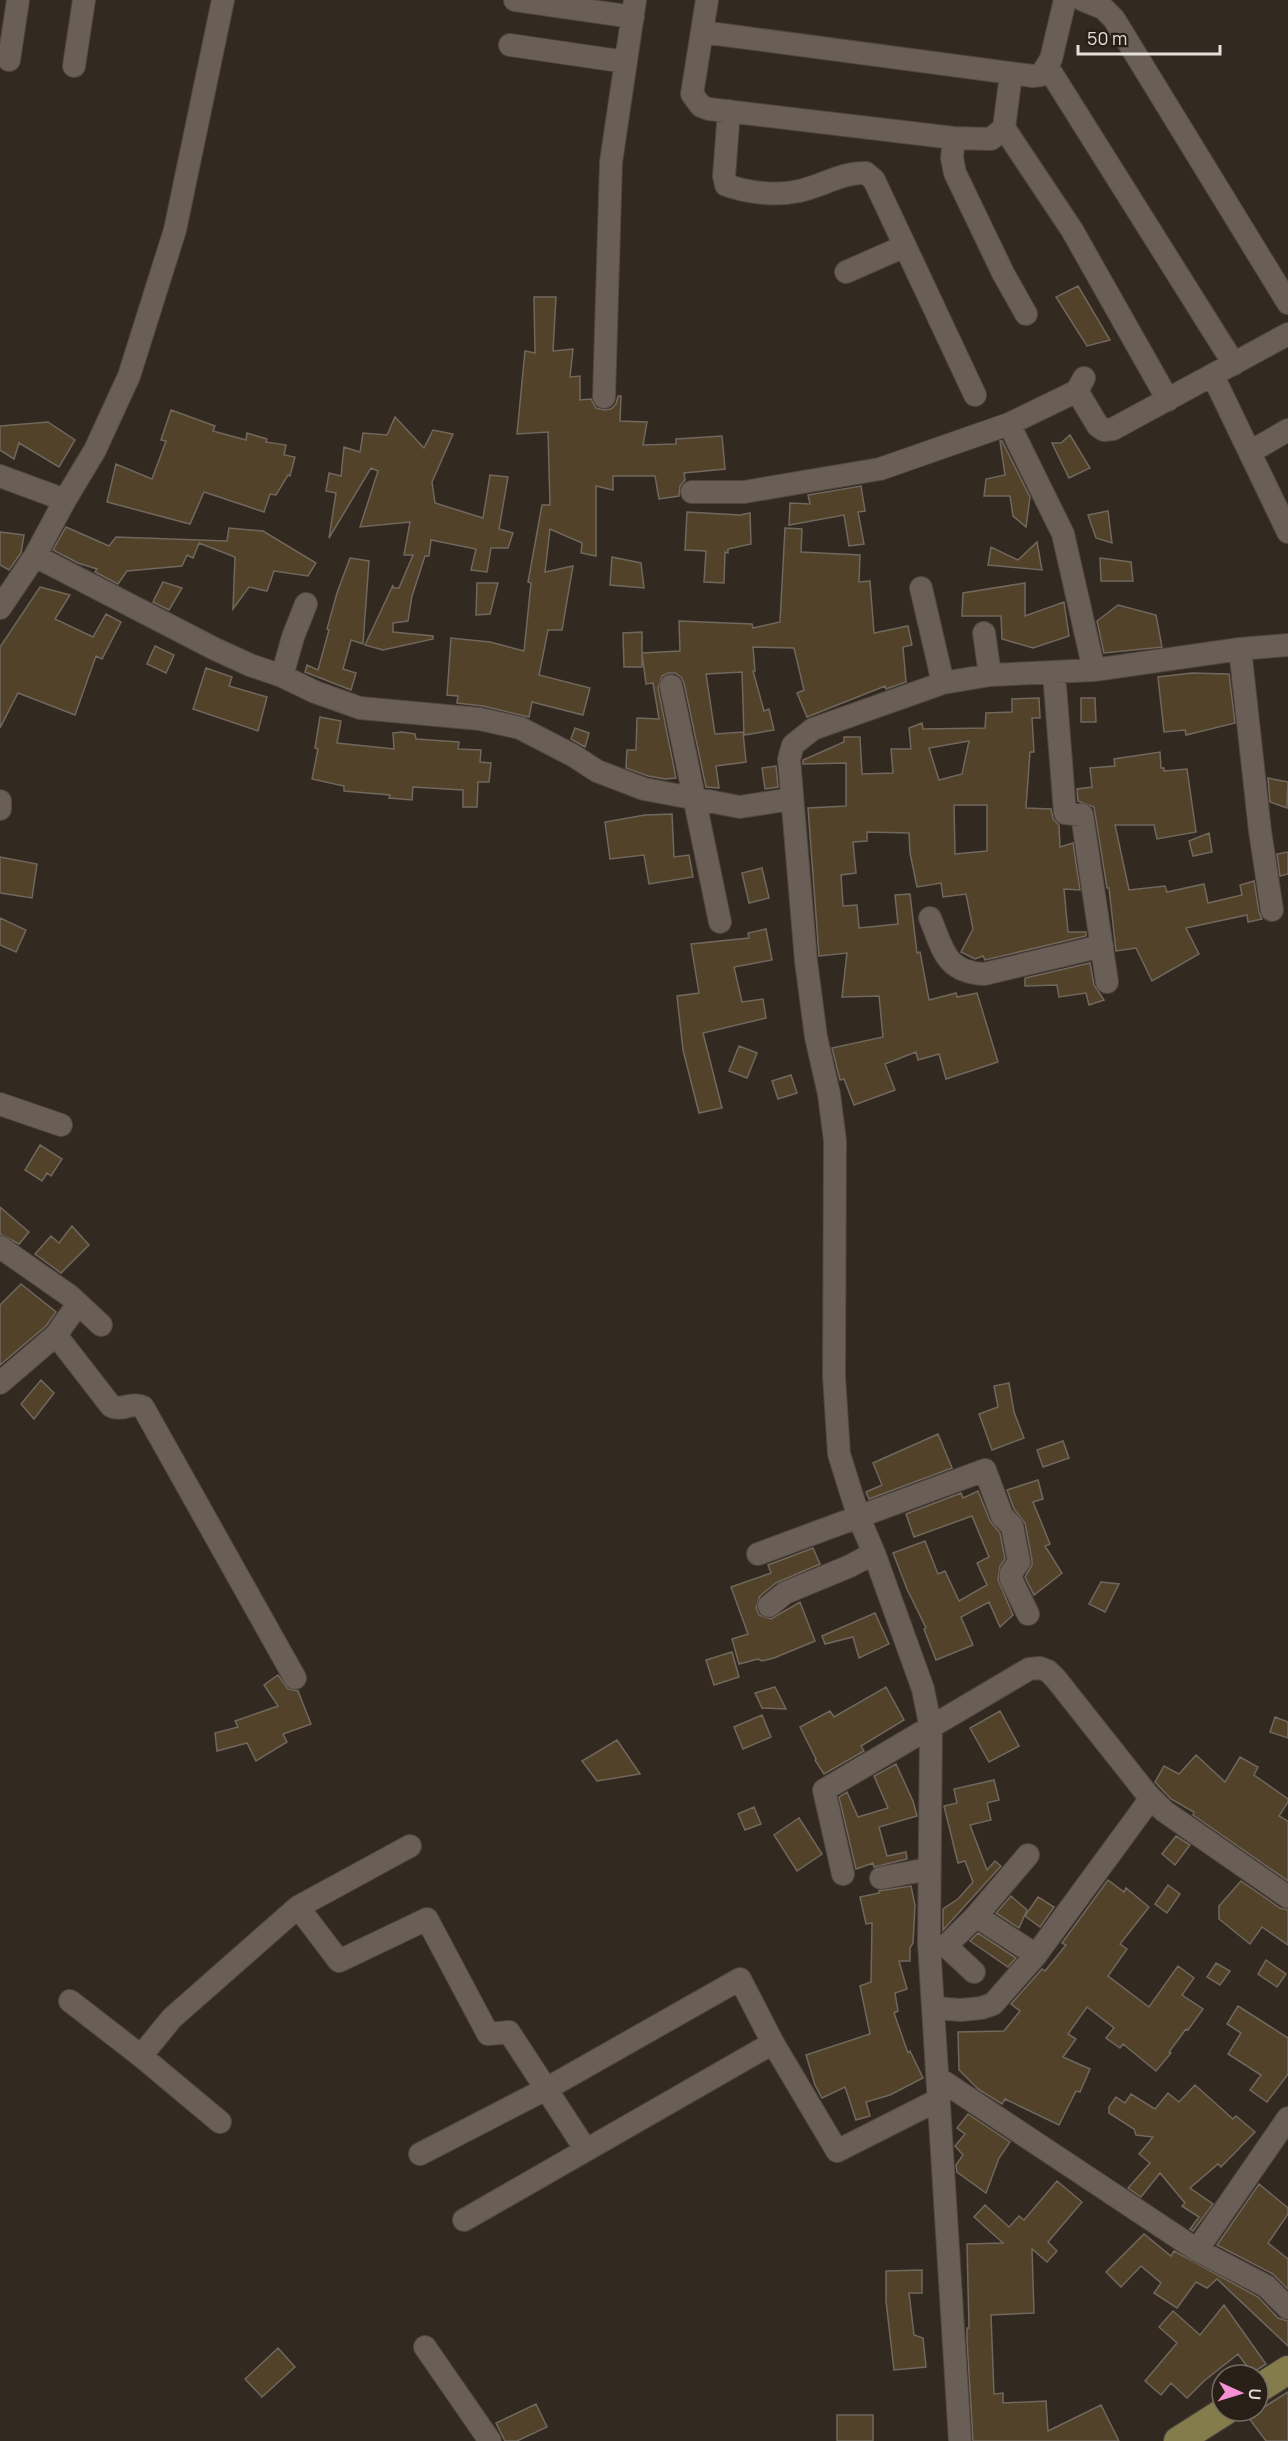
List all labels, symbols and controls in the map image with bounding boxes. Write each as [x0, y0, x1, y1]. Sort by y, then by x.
scale bar [1078, 18, 1220, 56]
text: 50 m [1087, 26, 1127, 50]
north arrow [1210, 2363, 1270, 2423]
text: U [1244, 2388, 1266, 2401]

